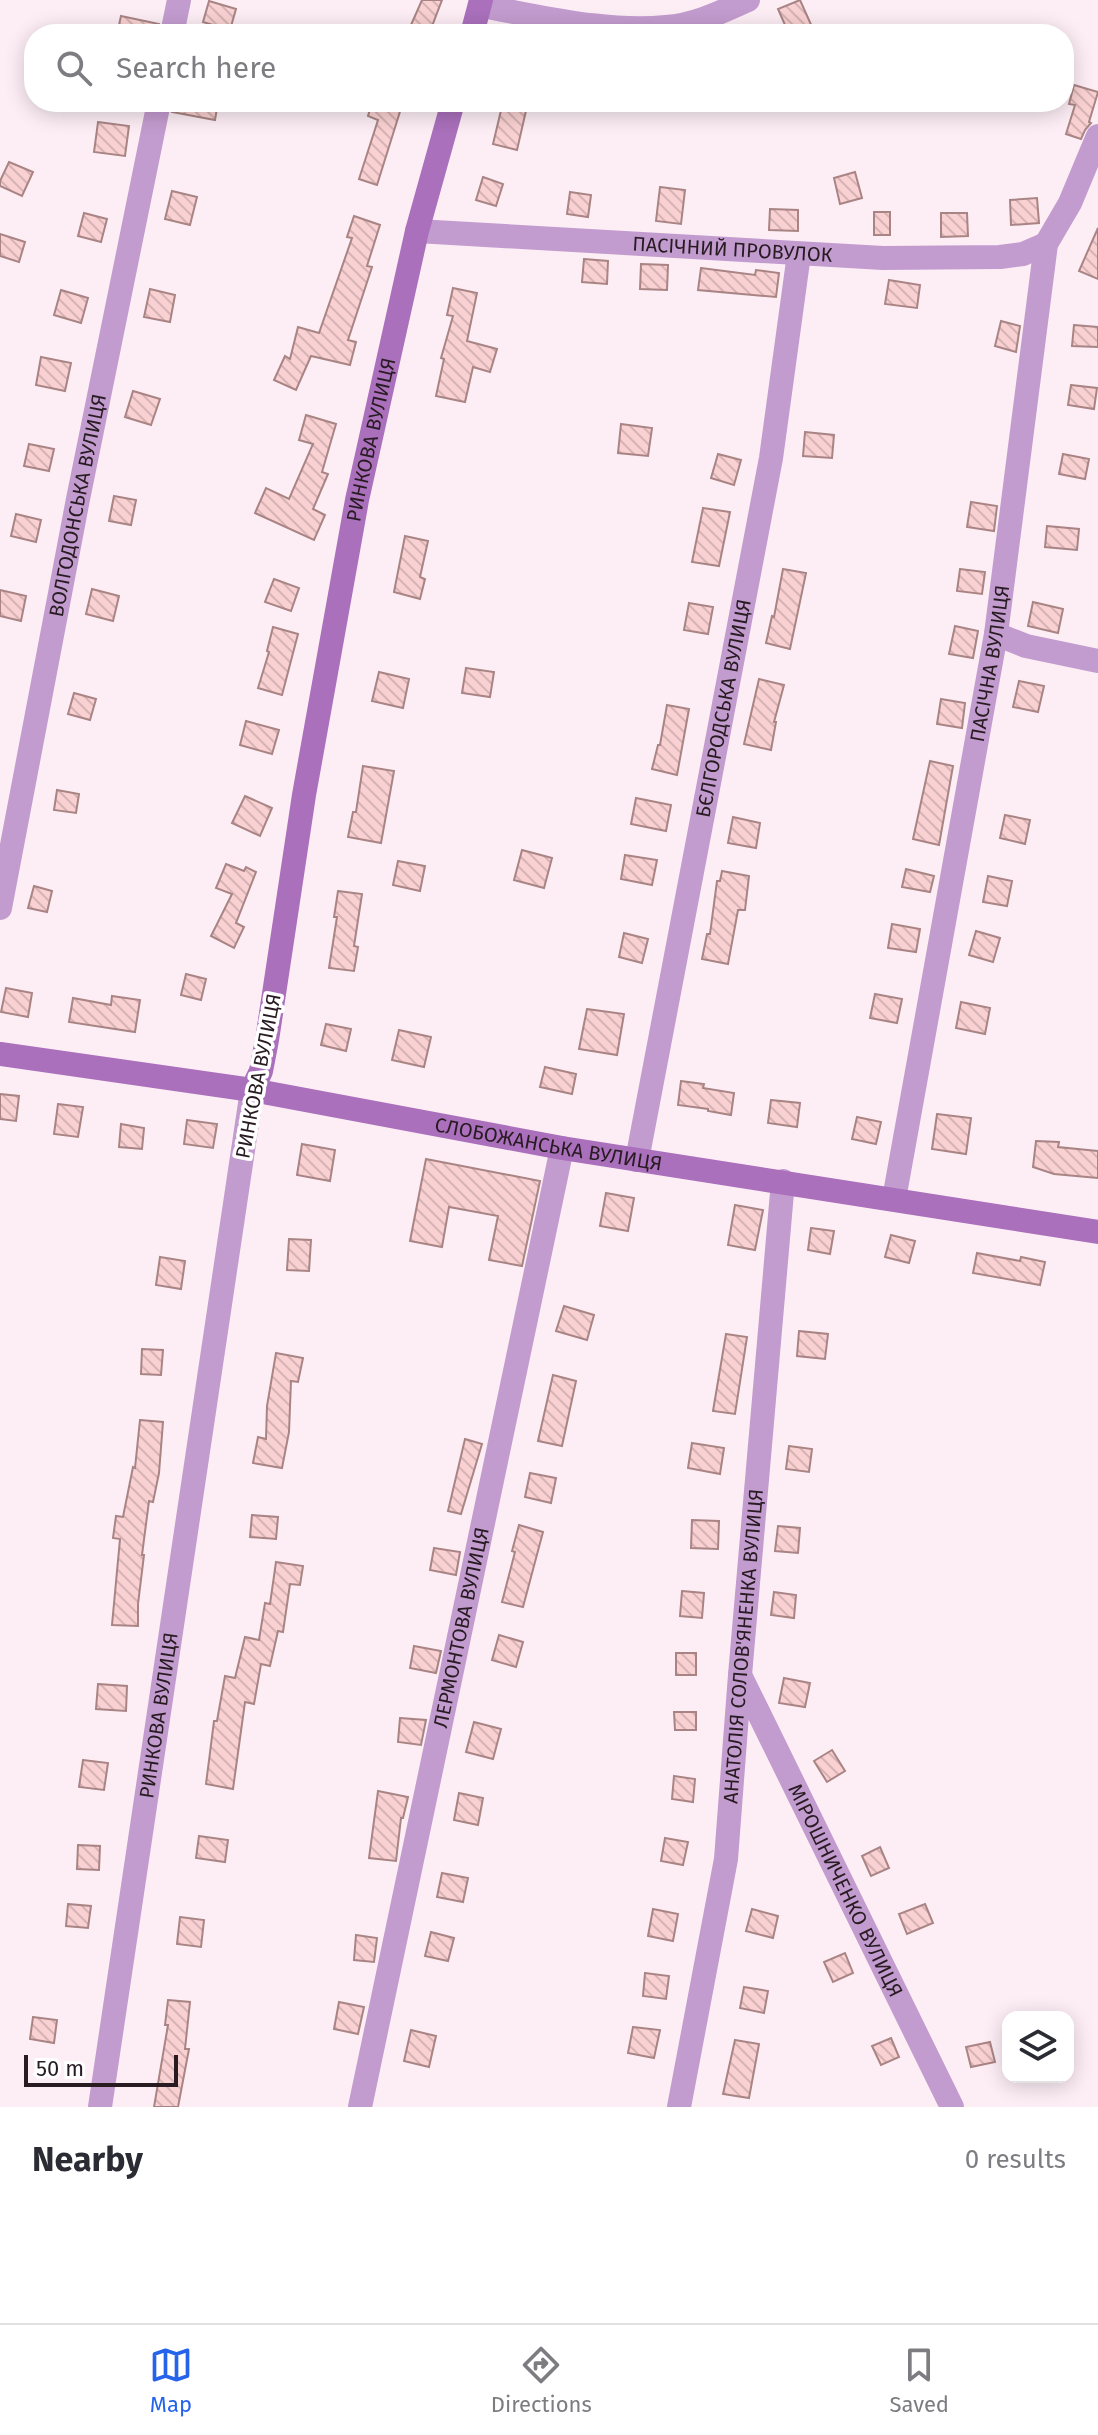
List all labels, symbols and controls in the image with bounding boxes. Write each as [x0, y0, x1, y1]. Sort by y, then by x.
search box [24, 24, 1074, 112]
icon: search [52, 46, 96, 90]
text: Search here [116, 50, 276, 86]
street label: ПАСІЧНИЙ ПРОВУЛОК [632, 232, 833, 267]
street label: РИНКОВА ВУЛИЦЯ [341, 355, 400, 524]
street label: ВОЛГОДОНСЬКА ВУЛИЦЯ [44, 392, 111, 619]
street label: ПАСІЧНА ВУЛИЦЯ [965, 584, 1014, 744]
street label: БЄЛГОРОДСЬКА ВУЛИЦЯ [691, 597, 756, 819]
street label: РИНКОВА ВУЛИЦЯ [230, 992, 286, 1160]
street label: СЛОБОЖАНСЬКА ВУЛИЦЯ [433, 1112, 664, 1176]
street label: АНАТОЛІЯ СОЛОВ'ЯНЕНКА ВУЛИЦЯ [718, 1488, 768, 1804]
street label: ЛЕРМОНТОВА ВУЛИЦЯ [428, 1525, 494, 1730]
street label: РИНКОВА ВУЛИЦЯ [134, 1631, 183, 1800]
street label: МІРОШНИЧЕНКО ВУЛИЦЯ [783, 1780, 908, 2001]
map controls [1002, 2011, 1074, 2083]
button: layers [1002, 2011, 1074, 2083]
scale bar [24, 2051, 178, 2087]
text: 50 m [36, 2055, 84, 2082]
text: Nearby [32, 2139, 143, 2180]
text: 0 results [965, 2144, 1066, 2175]
tab: Map [149, 2343, 193, 2418]
tab: Directions [491, 2343, 592, 2418]
tab: Saved [890, 2343, 949, 2418]

